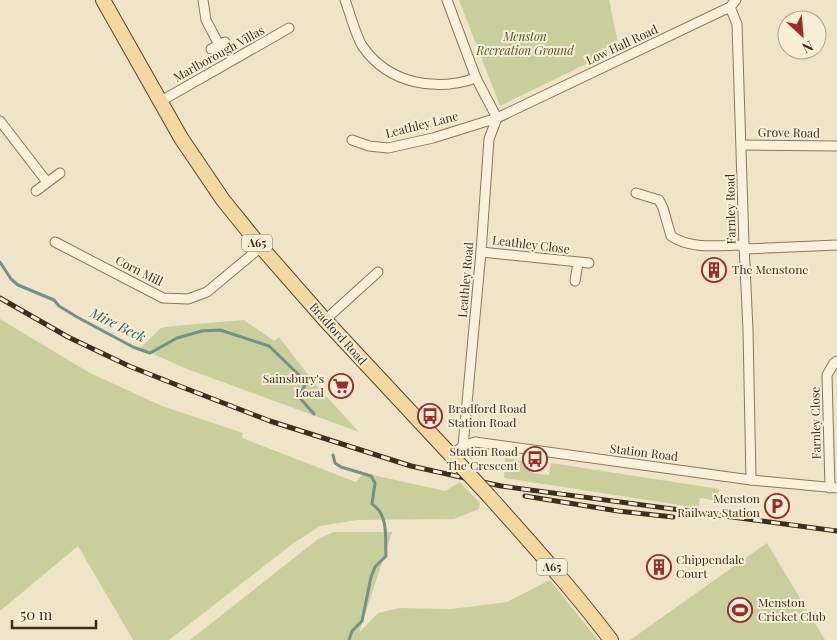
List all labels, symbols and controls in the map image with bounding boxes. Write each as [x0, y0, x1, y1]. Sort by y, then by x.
north arrow [777, 10, 827, 60]
street label: Low Hall Road [583, 20, 660, 68]
street label: Marlborough Villas [170, 21, 267, 85]
park label: Menston Recreation Ground [475, 28, 574, 58]
text: N [799, 36, 817, 58]
street label: Leathley Lane [384, 107, 460, 141]
street label: Grove Road [758, 123, 820, 141]
street label: Farnley Road [721, 174, 739, 244]
street label: Leathley Close [491, 231, 571, 257]
road number: A65 [242, 234, 272, 252]
street label: Leathley Road [454, 241, 476, 318]
street label: Corn Mill [113, 251, 166, 289]
building icon: The Menstone [701, 257, 727, 283]
place label: The Menstone [732, 261, 808, 277]
street label: Bradford Road [307, 299, 371, 368]
water label: Mire Beck [86, 303, 149, 346]
place label: Sainsbury's Local [263, 370, 325, 400]
supermarket icon: Sainsbury's Local [328, 373, 354, 399]
street label: Farnley Close [806, 387, 824, 460]
place label: Bradford Road Station Road [448, 400, 526, 430]
bus stop icon: Bradford Road Station Road [417, 403, 443, 429]
street label: Station Road [609, 440, 679, 464]
place label: Station Road The Crescent [446, 443, 519, 473]
bus stop icon: Station Road The Crescent [522, 446, 548, 472]
place label: Menston Railway Station [677, 490, 760, 520]
parking icon: Menston Railway Station [764, 493, 790, 519]
place label: Chippendale Court [676, 551, 744, 581]
building icon: Chippendale Court [646, 554, 672, 580]
road number: A65 [537, 558, 567, 576]
place label: Menston Cricket Club [758, 594, 826, 624]
sports icon: Menston Cricket Club [727, 597, 753, 623]
scale bar [12, 598, 96, 630]
text: 50 m [20, 604, 53, 624]

